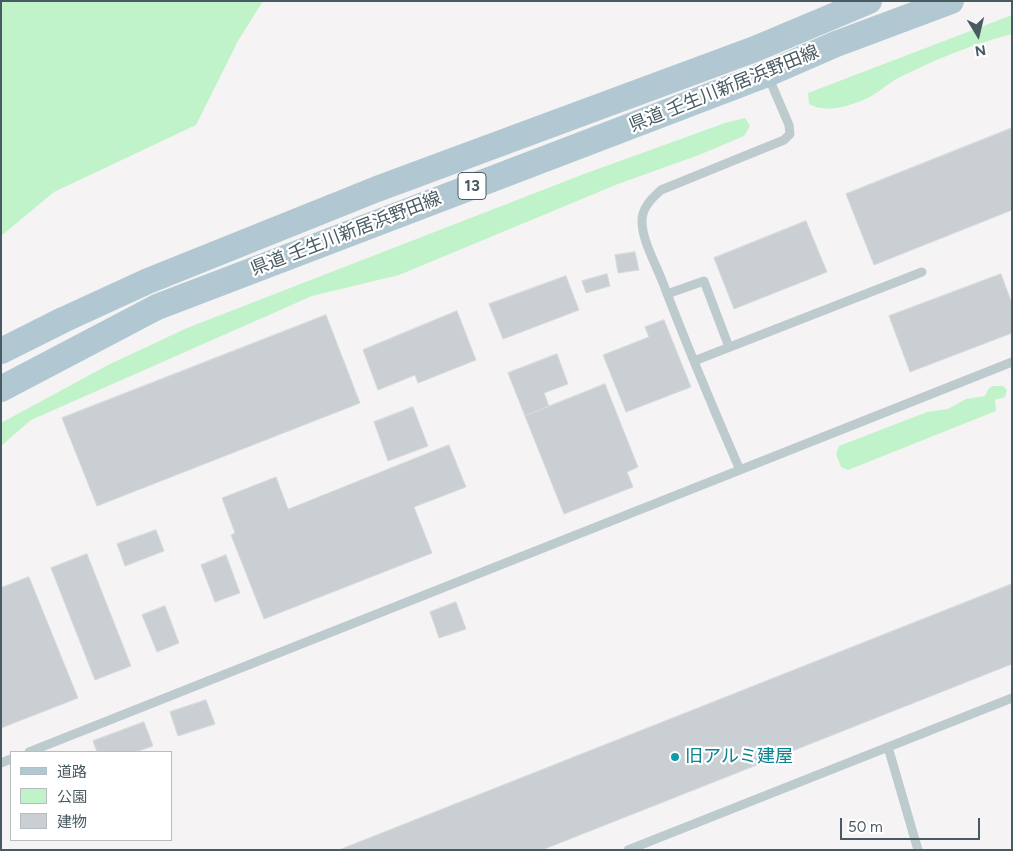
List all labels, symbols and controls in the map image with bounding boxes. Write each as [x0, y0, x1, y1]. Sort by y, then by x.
north arrow [953, 10, 1003, 60]
street label: 県道 壬生川新居浜野田線 [626, 41, 822, 137]
text: N [974, 41, 987, 60]
road number: 13 [458, 172, 486, 200]
street label: 県道 壬生川新居浜野田線 [248, 188, 444, 280]
place label: 旧アルミ建屋 [685, 746, 793, 768]
legend [10, 751, 172, 841]
marker: 旧アルミ建屋 [669, 751, 681, 763]
text: 道路 [57, 763, 87, 781]
text: 公園 [57, 788, 87, 806]
scale bar [843, 808, 983, 840]
text: 建物 [57, 813, 87, 831]
text: 50 m [848, 818, 883, 836]

